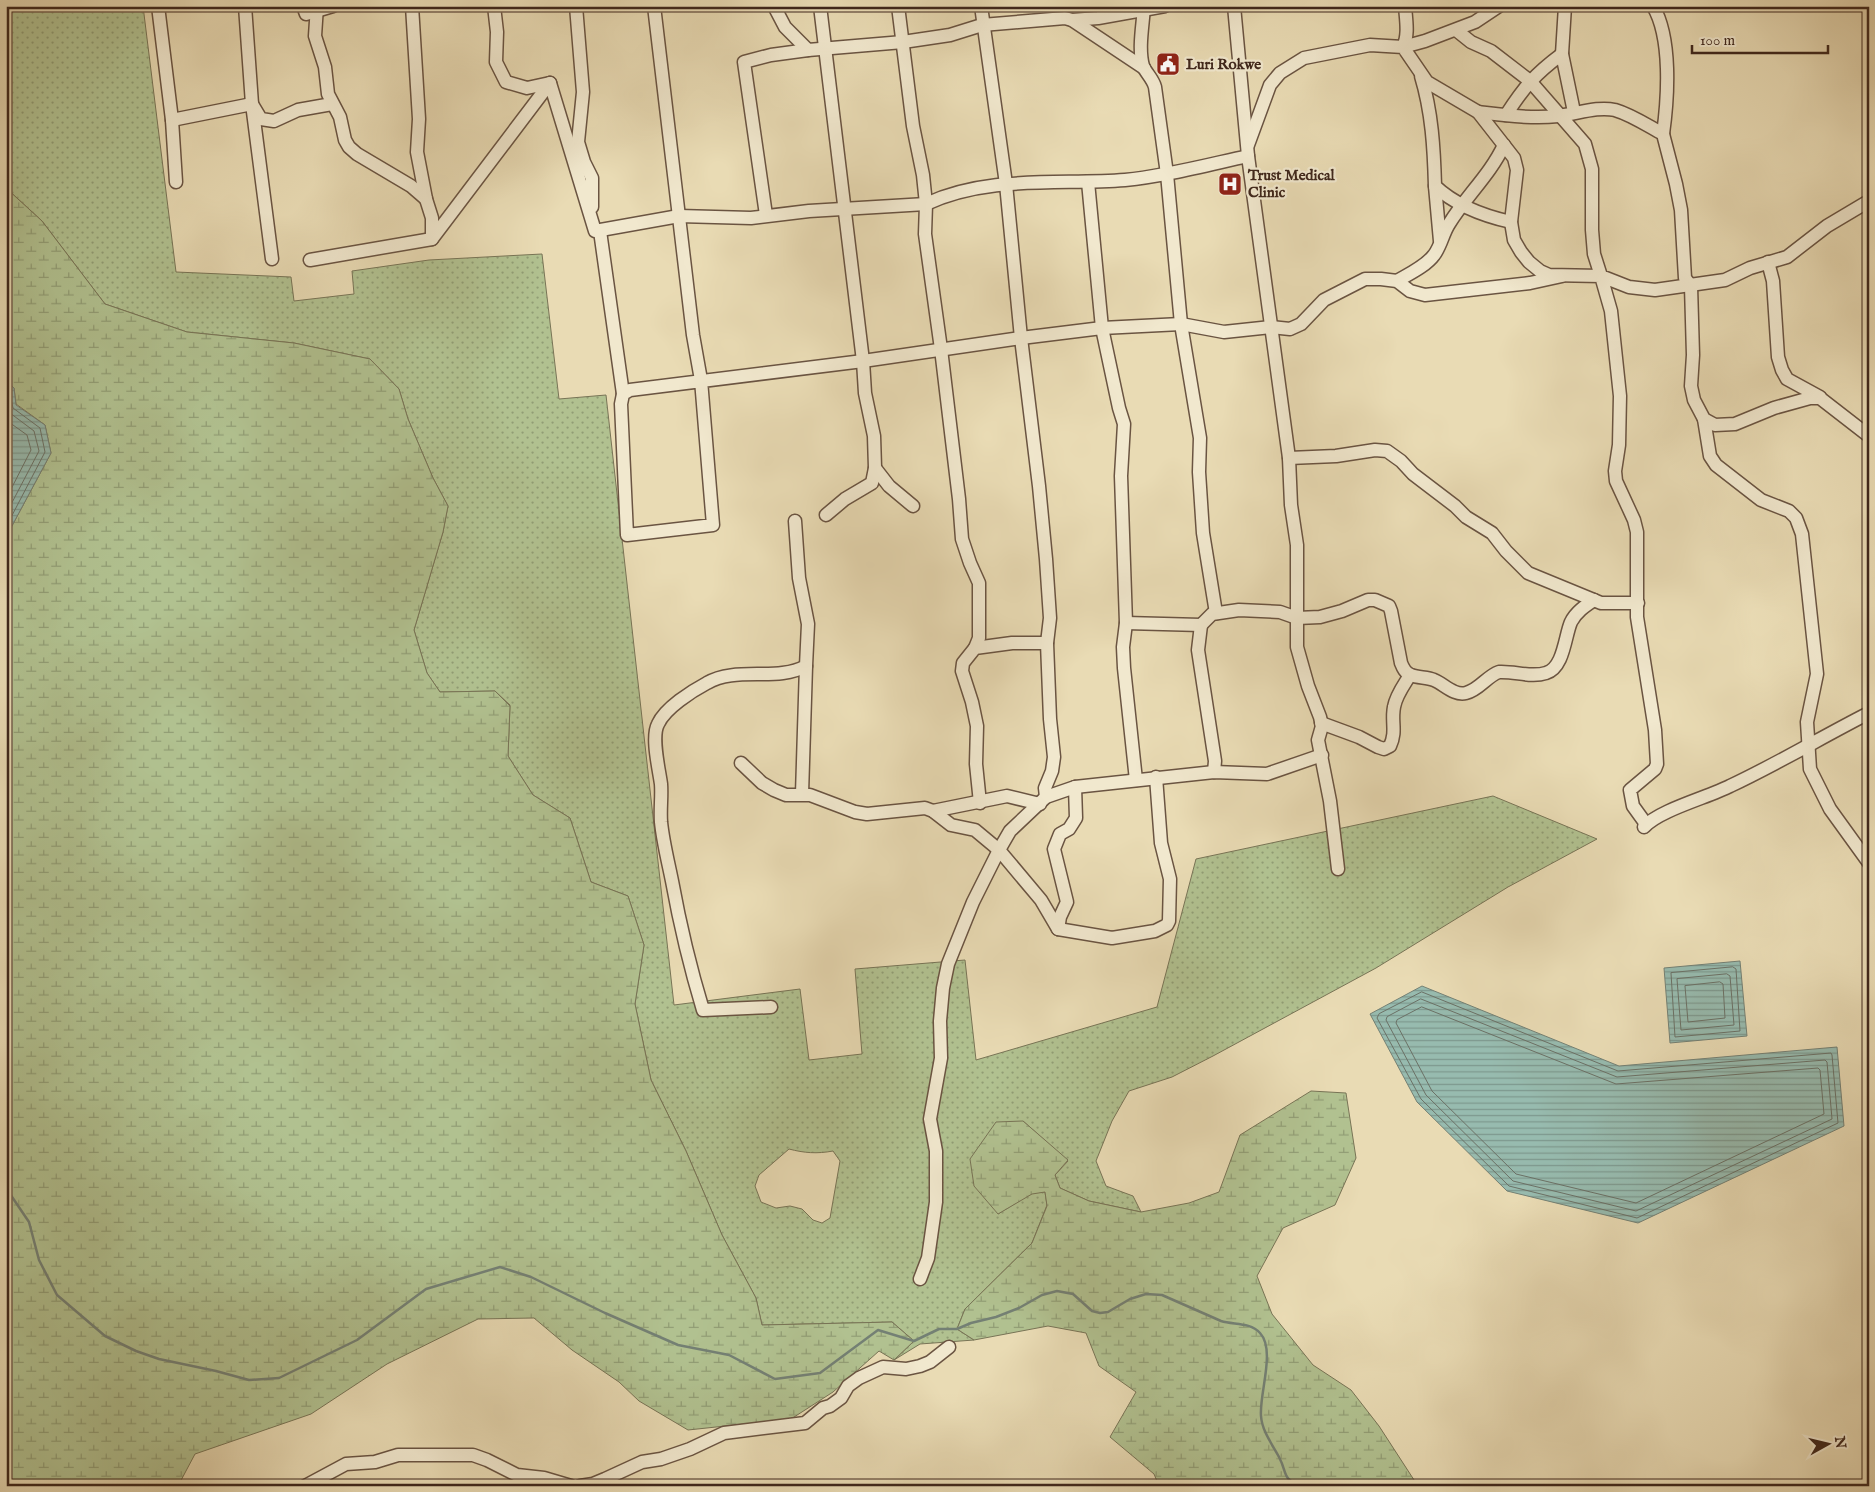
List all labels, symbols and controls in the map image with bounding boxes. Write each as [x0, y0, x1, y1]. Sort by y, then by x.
scale bar [1692, 22, 1829, 54]
text: 100 m [1700, 31, 1736, 50]
public building icon: Luri Rokwe [1155, 51, 1181, 77]
place label: Luri Rokwe [1186, 55, 1261, 74]
place label: Trust Medical Clinic [1247, 166, 1335, 202]
hospital icon: Trust Medical Clinic [1217, 171, 1243, 197]
north arrow [1802, 1420, 1852, 1470]
text: N [1830, 1434, 1850, 1450]

